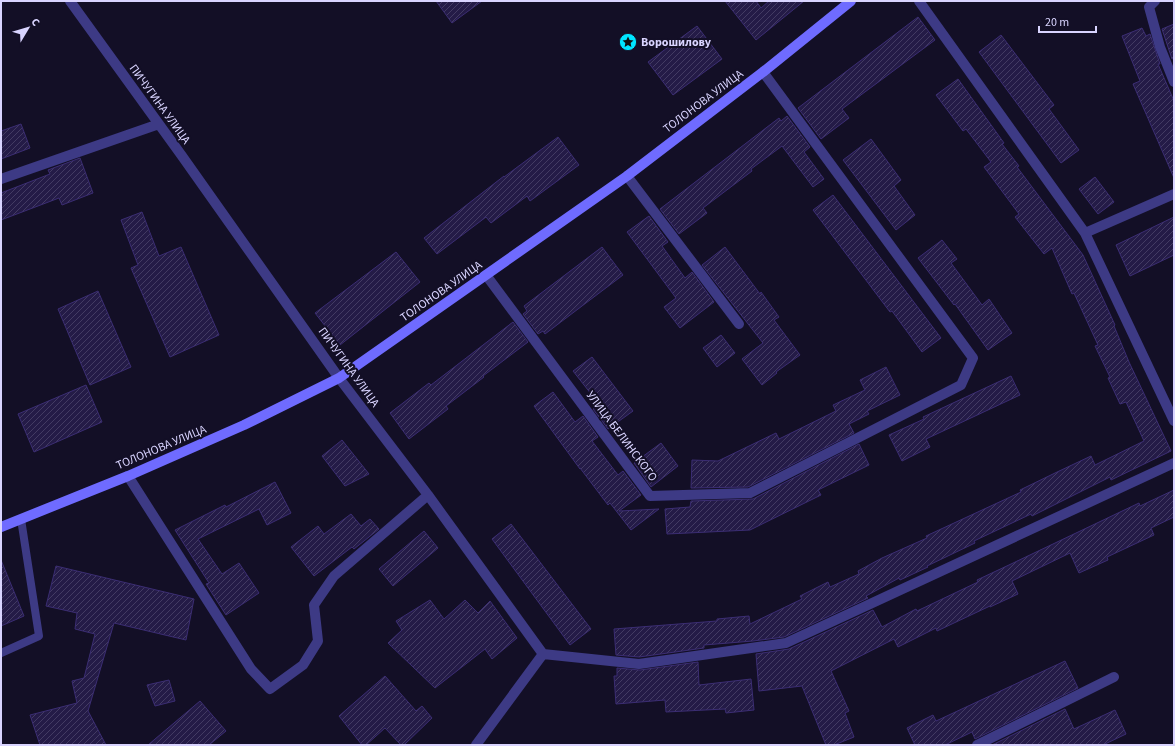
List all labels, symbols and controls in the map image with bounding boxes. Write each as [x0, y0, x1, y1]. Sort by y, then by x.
north arrow [8, 8, 48, 48]
scale bar [1039, 8, 1096, 34]
text: 20 m [1045, 14, 1069, 31]
text: С [28, 15, 44, 30]
place icon: Ворошилову [618, 32, 638, 52]
place label: Ворошилову [641, 34, 712, 51]
street label: ПИЧУГИНА УЛИЦА [125, 61, 195, 148]
street label: ТОЛОНОВА УЛИЦА [660, 65, 747, 137]
street label: ТОЛОНОВА УЛИЦА [397, 257, 486, 326]
street label: ПИЧУГИНА УЛИЦА [314, 324, 384, 411]
street label: УЛИЦА БЕЛИНСКОГО [582, 388, 661, 485]
street label: ТОЛОНОВА УЛИЦА [114, 421, 209, 474]

